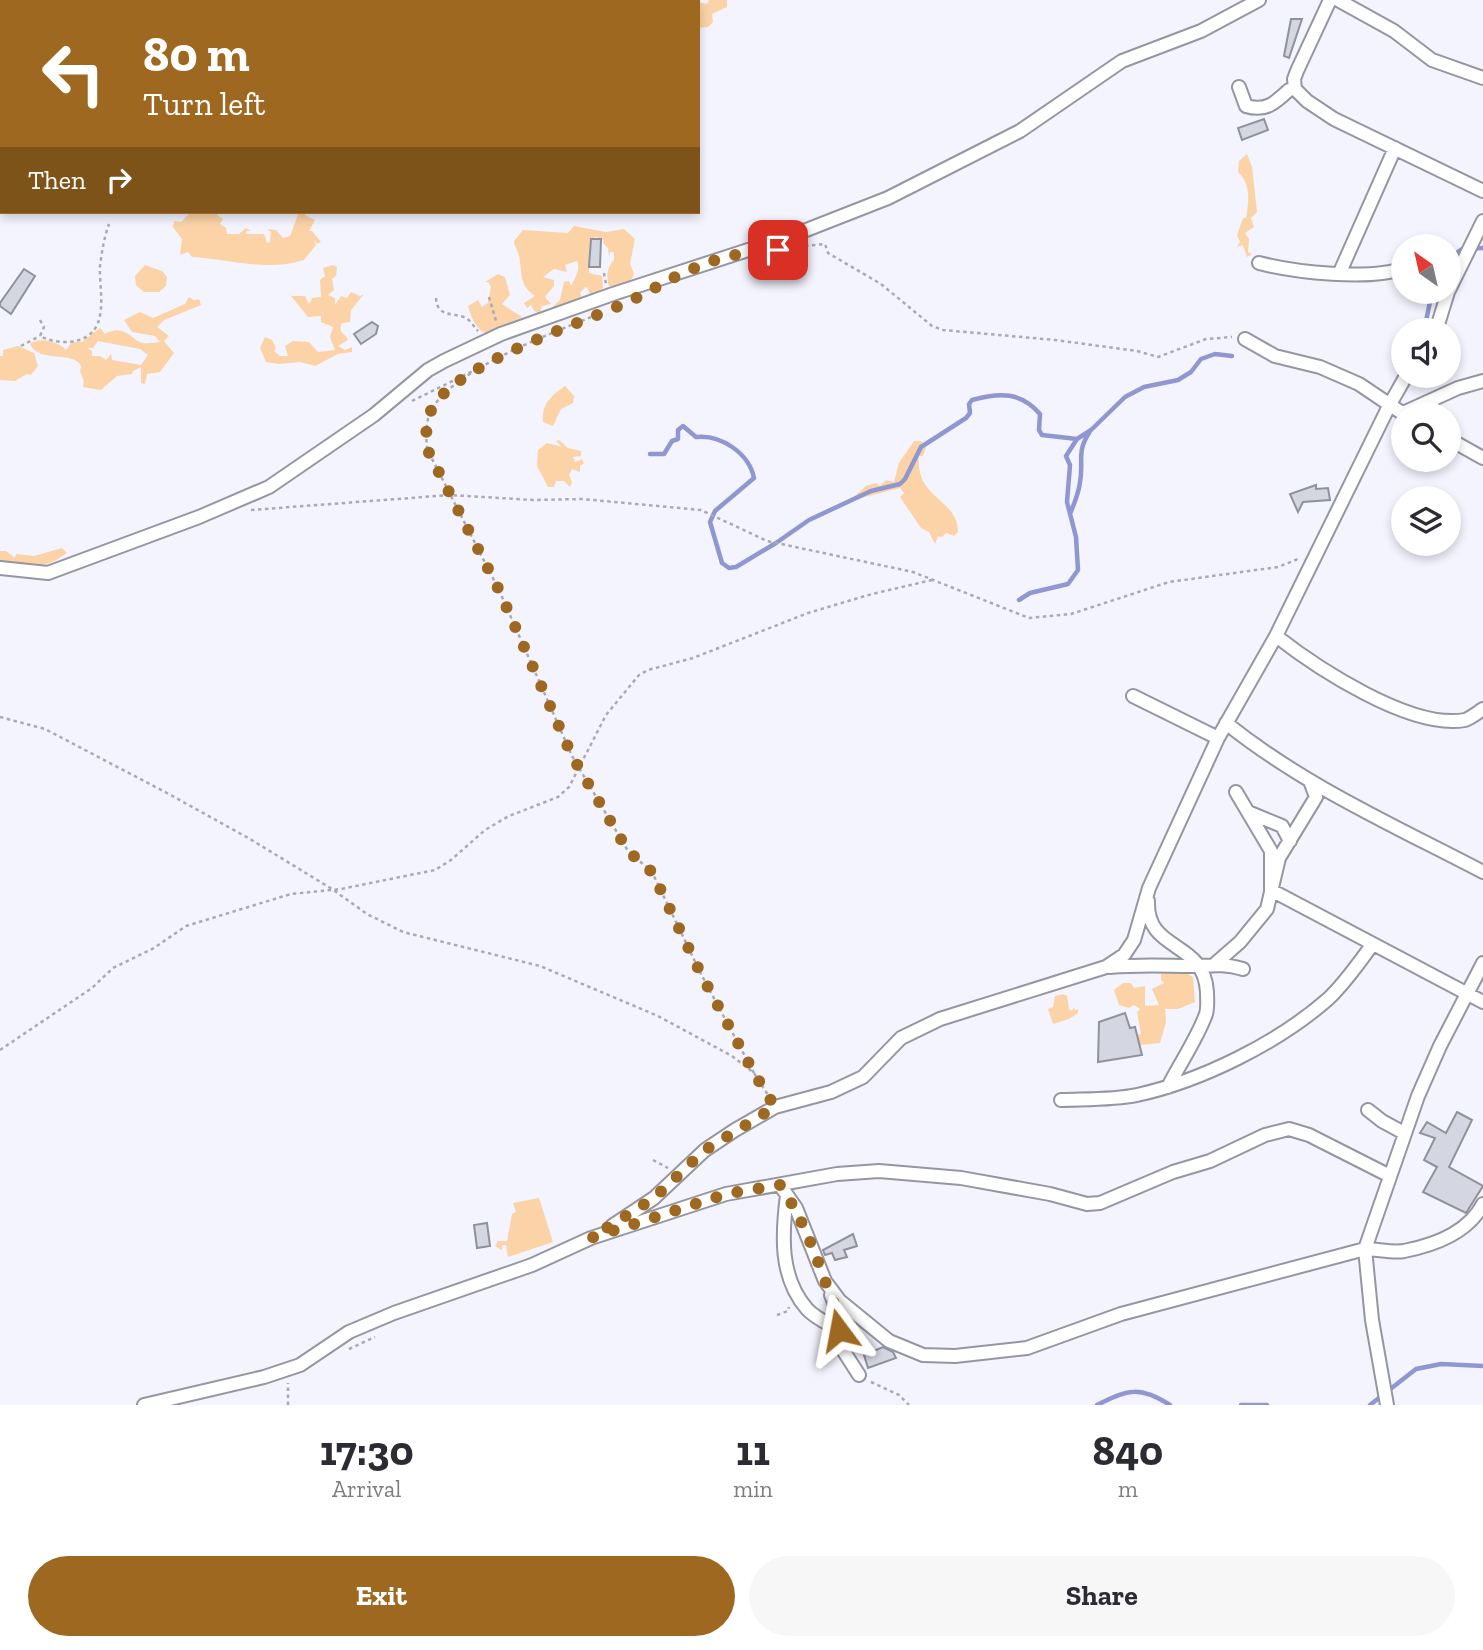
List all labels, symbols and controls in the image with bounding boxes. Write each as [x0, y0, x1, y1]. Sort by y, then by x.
text: 80 m [143, 25, 250, 84]
icon: left [28, 28, 119, 119]
text: Turn left [143, 85, 265, 123]
icon: right [100, 161, 138, 199]
text: Then [28, 164, 86, 196]
pin [748, 220, 808, 280]
icon: arrive [759, 231, 797, 269]
north arrow [1391, 234, 1461, 304]
map controls [1391, 234, 1461, 556]
button: sound [1391, 318, 1461, 388]
button: search [1391, 402, 1461, 472]
button: layers [1391, 486, 1461, 556]
position arrow [802, 1293, 876, 1367]
text: 17:30 [320, 1425, 414, 1476]
text: 11 [736, 1425, 770, 1476]
text: 840 [1093, 1425, 1163, 1476]
text: Arrival [332, 1475, 401, 1503]
text: min [733, 1475, 773, 1503]
text: m [1118, 1475, 1138, 1503]
button: Exit [28, 1556, 735, 1636]
button: Share [749, 1556, 1455, 1636]

